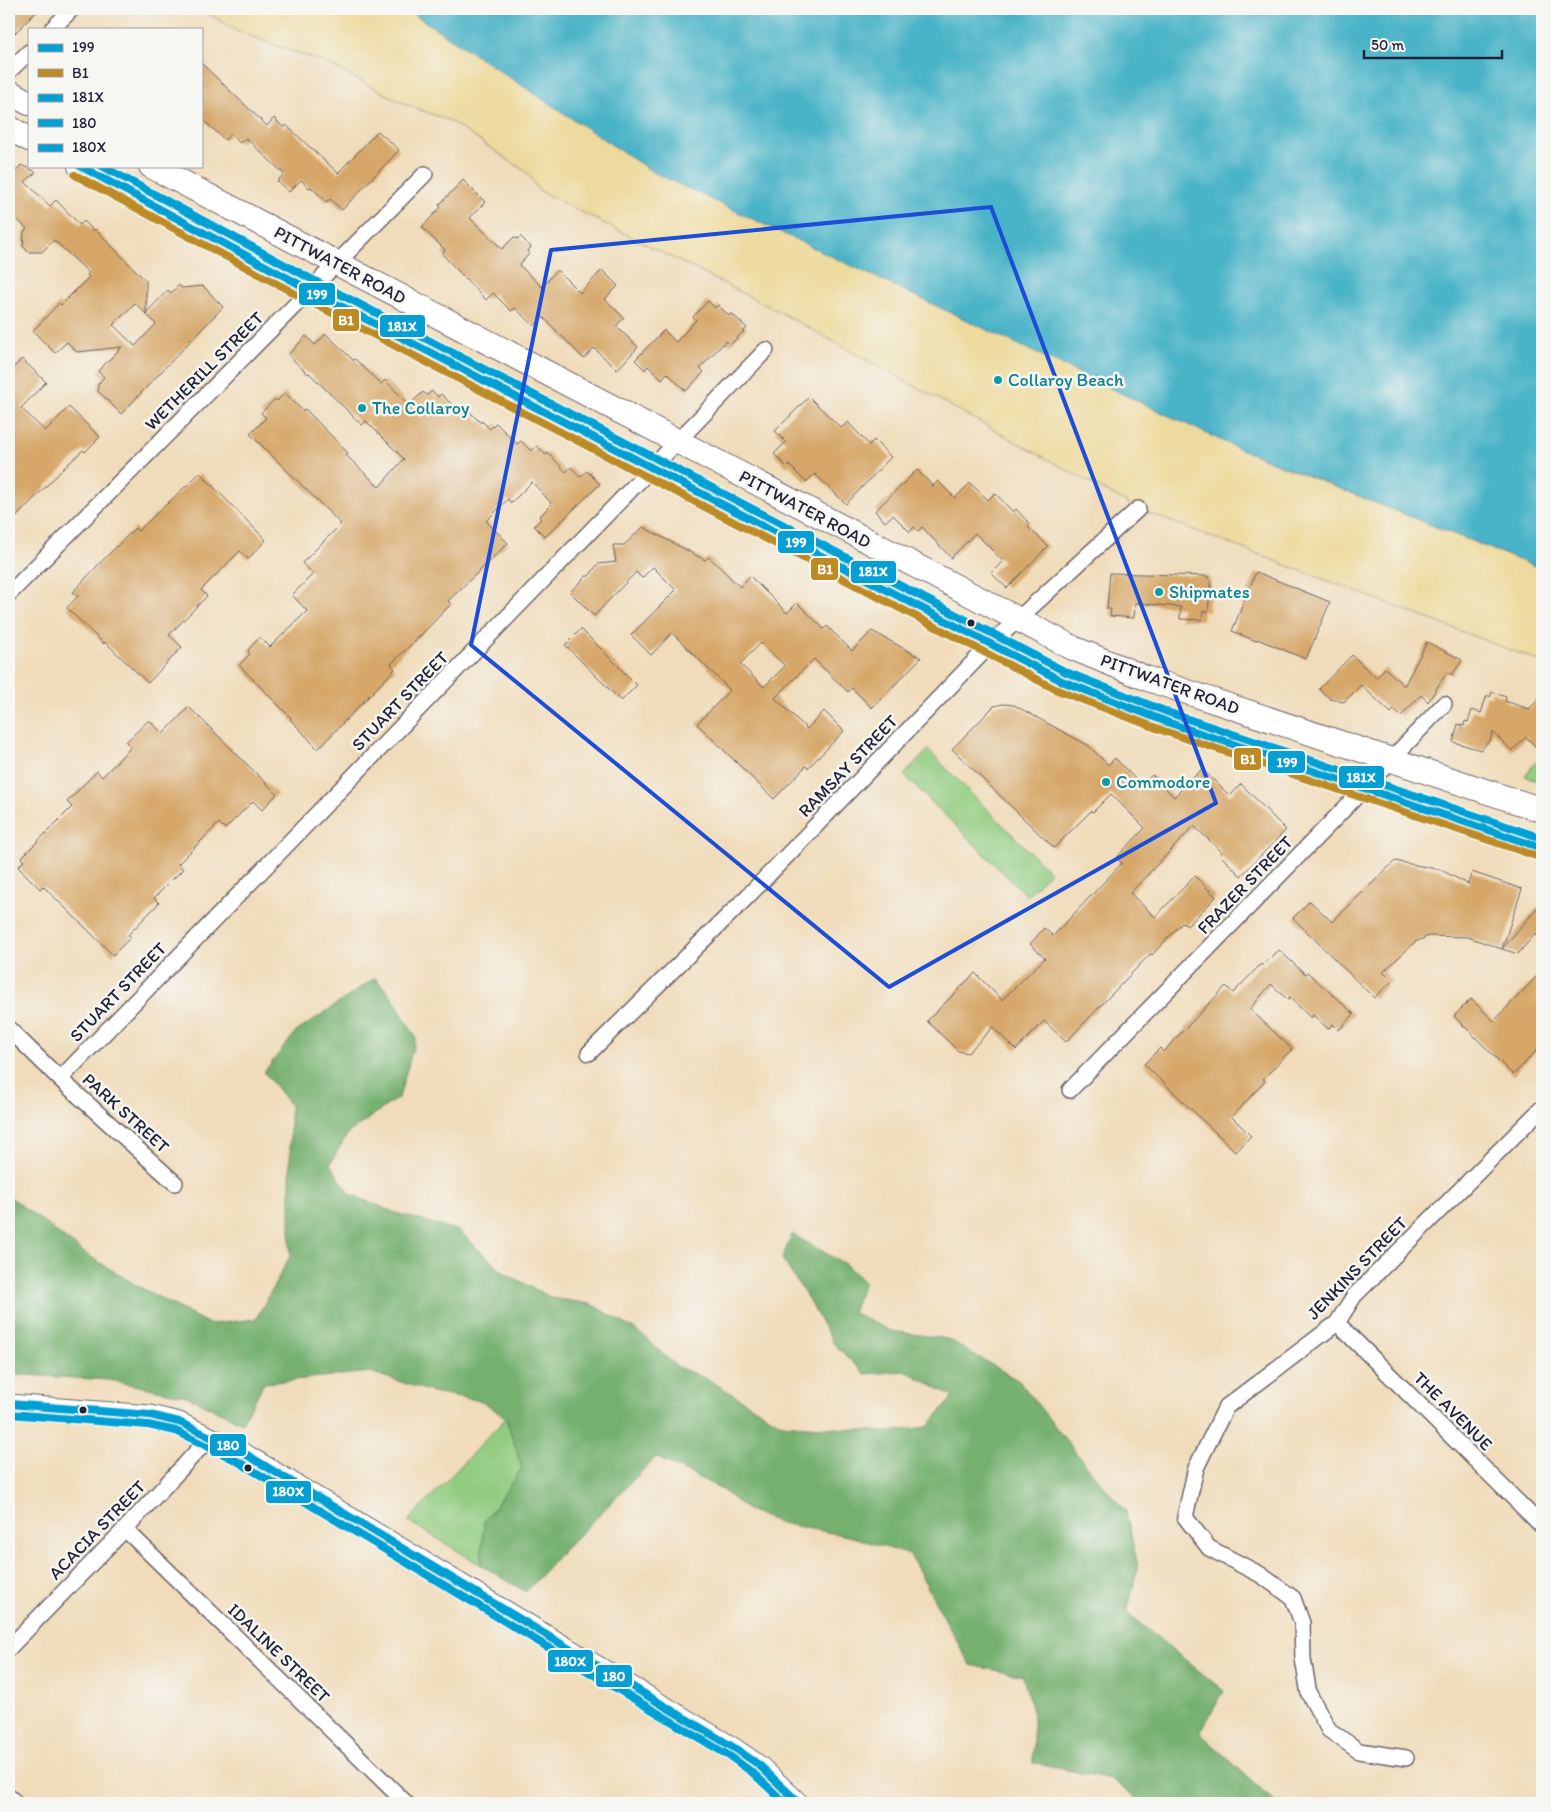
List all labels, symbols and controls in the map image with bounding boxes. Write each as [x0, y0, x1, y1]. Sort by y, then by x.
legend [28, 28, 202, 168]
scale bar [1364, 28, 1501, 60]
text: 50 m [1371, 36, 1404, 54]
text: 199 [72, 38, 95, 56]
text: B1 [72, 64, 89, 82]
text: 181X [72, 88, 104, 106]
text: 180 [72, 114, 96, 132]
text: 180X [72, 138, 106, 156]
street label: PITTWATER ROAD [270, 221, 410, 309]
line badge: 199 [298, 282, 336, 306]
text: 199 [306, 286, 328, 303]
street label: WETHERILL STREET [140, 307, 268, 435]
line badge: B1 [332, 308, 360, 332]
text: B1 [338, 312, 354, 329]
line badge: 181X [379, 314, 426, 338]
text: 181X [387, 318, 417, 335]
place label: Collaroy Beach [1008, 369, 1124, 391]
marker: Collaroy Beach [992, 374, 1004, 386]
place label: The Collaroy [372, 397, 470, 419]
marker: The Collaroy [356, 402, 368, 414]
street label: PITTWATER ROAD [735, 465, 875, 553]
line badge: 199 [777, 530, 815, 554]
text: 199 [785, 534, 807, 551]
line badge: B1 [810, 557, 839, 581]
line badge: 181X [850, 560, 897, 584]
text: B1 [817, 561, 833, 578]
text: 181X [858, 563, 888, 580]
place label: Shipmates [1169, 581, 1250, 603]
marker: Shipmates [1153, 586, 1165, 598]
unlabelled marker [966, 618, 976, 628]
street label: STUART STREET [347, 647, 453, 755]
street label: PITTWATER ROAD [1098, 649, 1242, 719]
street label: RAMSAY STREET [794, 710, 902, 822]
line badge: B1 [1233, 747, 1262, 771]
line badge: 199 [1267, 750, 1306, 774]
text: B1 [1240, 751, 1256, 768]
text: 199 [1276, 754, 1298, 771]
line badge: 181X [1338, 765, 1385, 789]
text: 181X [1346, 769, 1376, 786]
place label: Commodore [1116, 771, 1210, 793]
marker: Commodore [1100, 776, 1112, 788]
street label: FRAZER STREET [1193, 831, 1297, 939]
street label: STUART STREET [65, 938, 171, 1046]
street label: PARK STREET [78, 1068, 174, 1158]
street label: JENKINS STREET [1302, 1212, 1412, 1324]
street label: THE AVENUE [1409, 1367, 1497, 1455]
unlabelled marker [78, 1405, 88, 1415]
line badge: 180 [209, 1433, 247, 1457]
text: 180 [217, 1437, 240, 1454]
unlabelled marker [243, 1463, 253, 1473]
street label: ACACIA STREET [44, 1476, 150, 1584]
line badge: 180X [265, 1480, 312, 1504]
text: 180X [272, 1483, 304, 1500]
street label: IDALINE STREET [223, 1599, 335, 1707]
line badge: 180X [547, 1649, 594, 1673]
text: 180X [554, 1653, 586, 1670]
line badge: 180 [595, 1664, 633, 1688]
text: 180 [603, 1668, 626, 1685]

